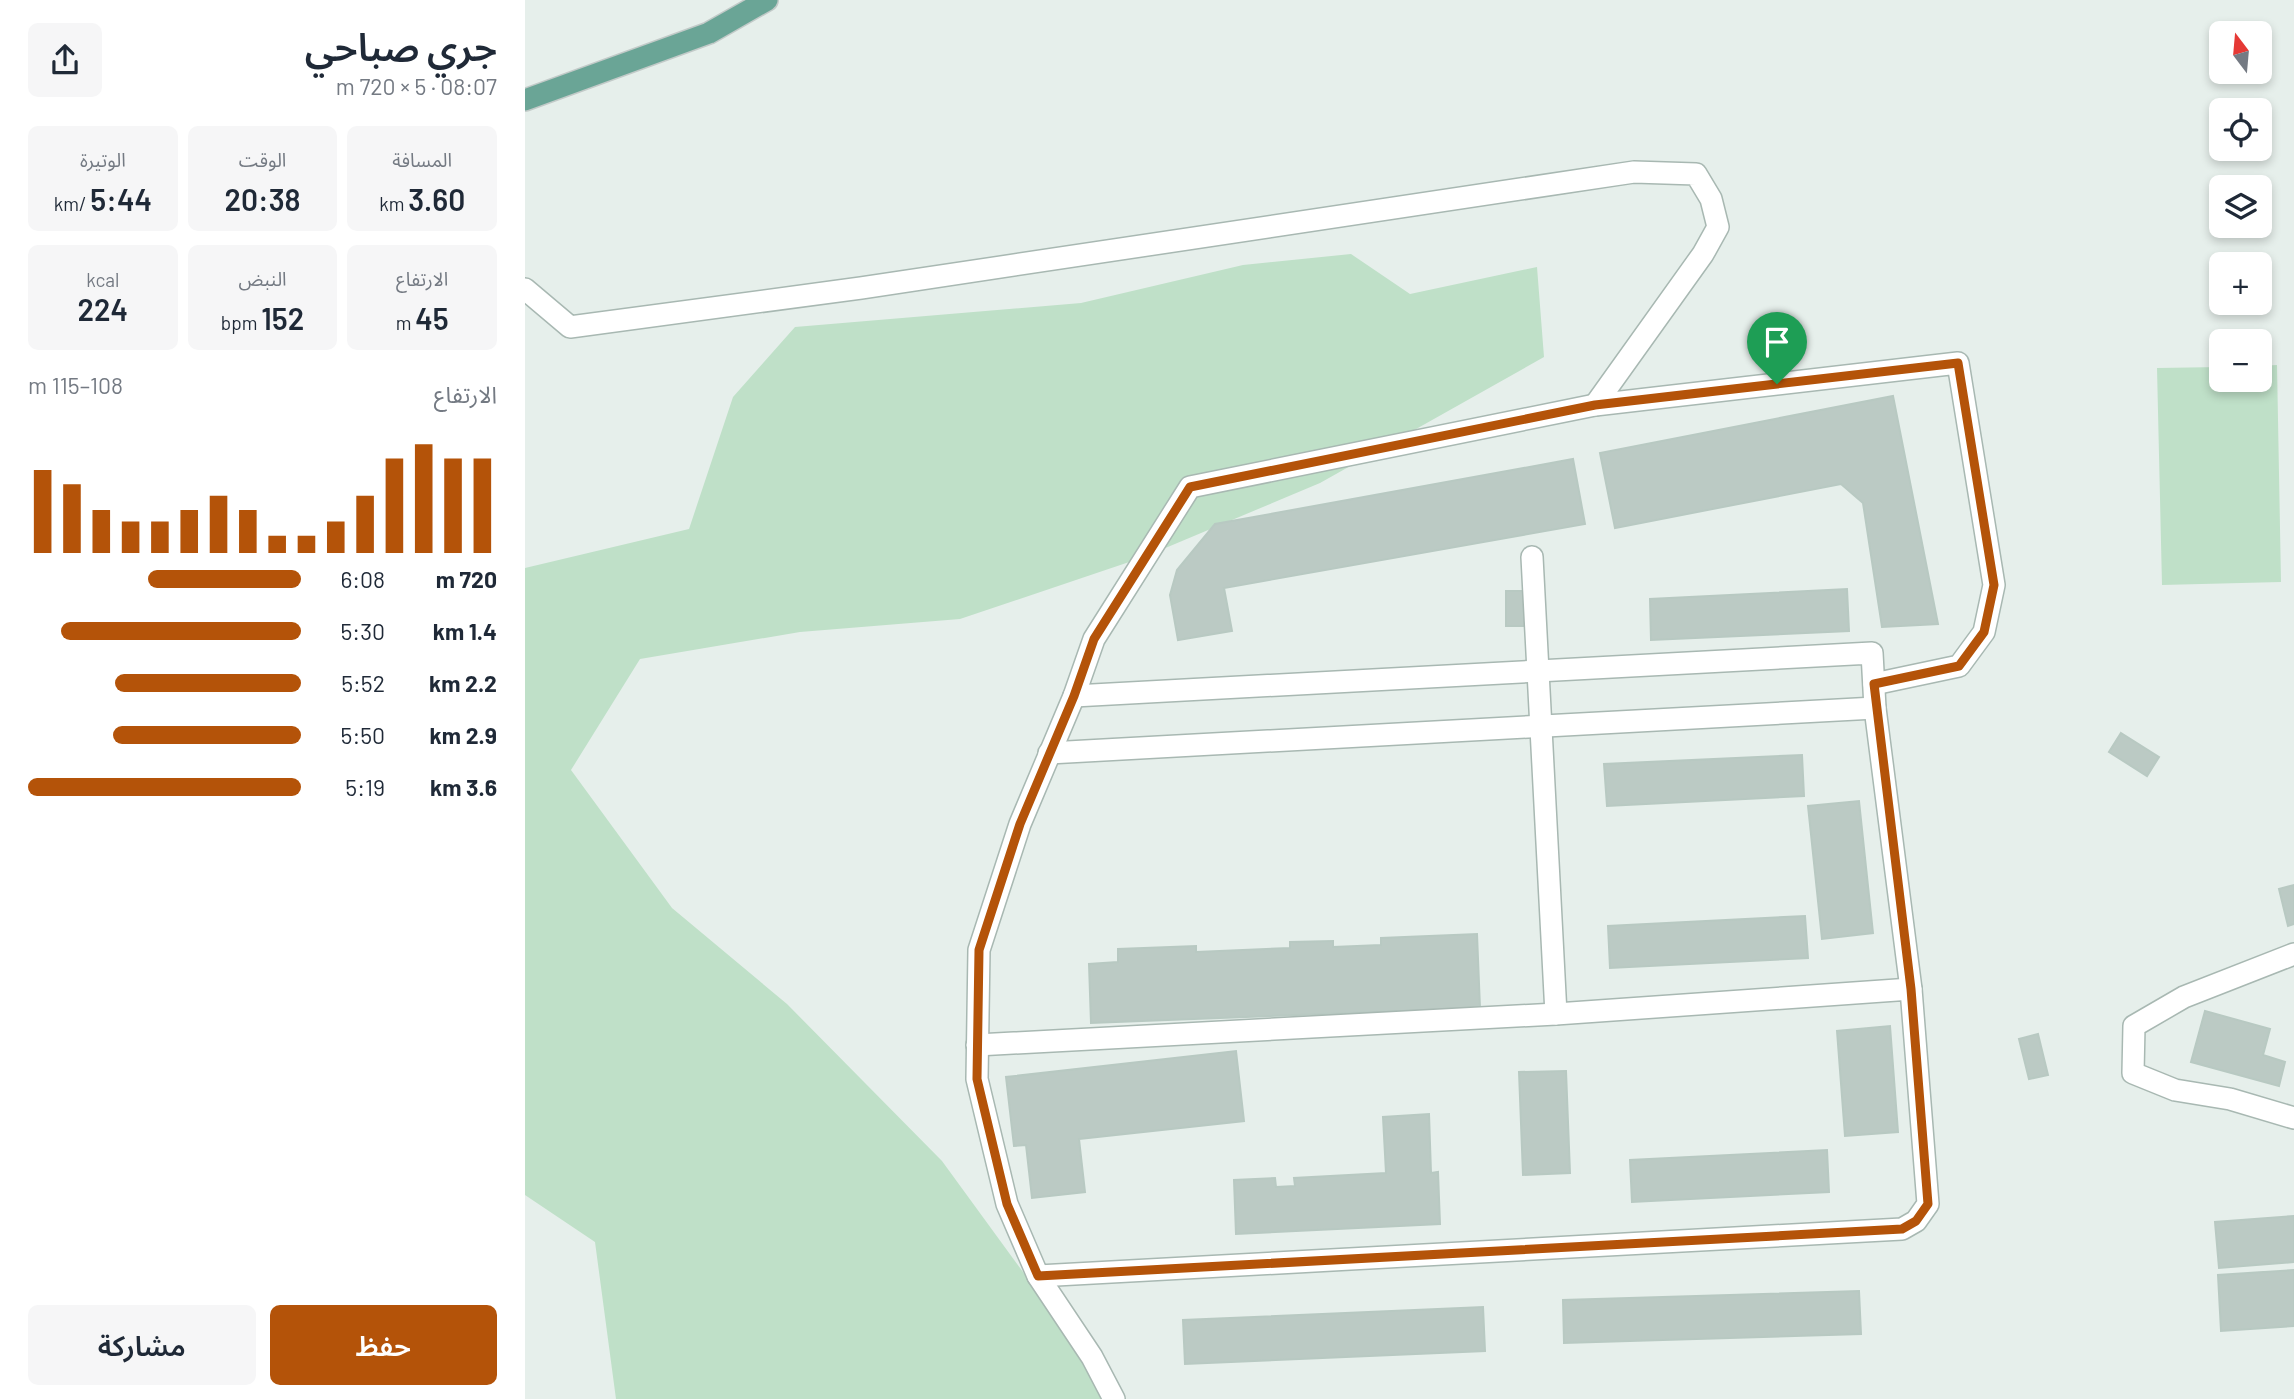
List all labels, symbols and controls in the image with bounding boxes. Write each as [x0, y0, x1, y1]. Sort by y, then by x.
north arrow [2209, 21, 2271, 84]
map controls [2209, 21, 2272, 392]
button: share [28, 23, 102, 97]
text: جري صباحي [305, 23, 497, 69]
text: 08:07 · 5 × 720 m [336, 72, 497, 100]
button: locate [2209, 98, 2272, 161]
text: الوتيرة [80, 148, 126, 171]
text: الوقت [239, 148, 286, 171]
text: المسافة [392, 148, 452, 171]
button: layers [2209, 175, 2272, 238]
text: 5:44 [90, 181, 152, 217]
text: 20:38 [224, 181, 301, 217]
text: 3.60 [408, 181, 465, 217]
text: /km [54, 192, 90, 215]
text: km [379, 192, 408, 215]
button: + [2209, 252, 2272, 315]
text: النبض [238, 267, 287, 290]
text: الارتفاع [396, 267, 448, 290]
text: kcal [86, 268, 119, 291]
text: 224 [78, 291, 128, 327]
text: 152 [261, 300, 304, 336]
text: 45 [415, 300, 449, 336]
text: bpm [221, 311, 261, 334]
text: m [396, 311, 415, 334]
pin [1747, 312, 1807, 384]
icon: arrive [1758, 323, 1796, 361]
button: − [2209, 329, 2272, 392]
text: 108–115 m [28, 371, 123, 399]
text: الارتفاع [434, 380, 497, 408]
text: 6:08 [340, 565, 385, 593]
text: 720 m [436, 565, 497, 593]
text: 5:30 [341, 617, 385, 645]
text: 1.4 km [433, 617, 497, 645]
text: 5:52 [341, 669, 385, 697]
text: 2.2 km [429, 669, 497, 697]
text: 5:50 [341, 721, 385, 749]
text: 2.9 km [430, 721, 497, 749]
text: 5:19 [345, 773, 385, 801]
text: 3.6 km [430, 773, 497, 801]
button: مشاركة [28, 1305, 256, 1385]
button: حفظ [270, 1305, 497, 1385]

